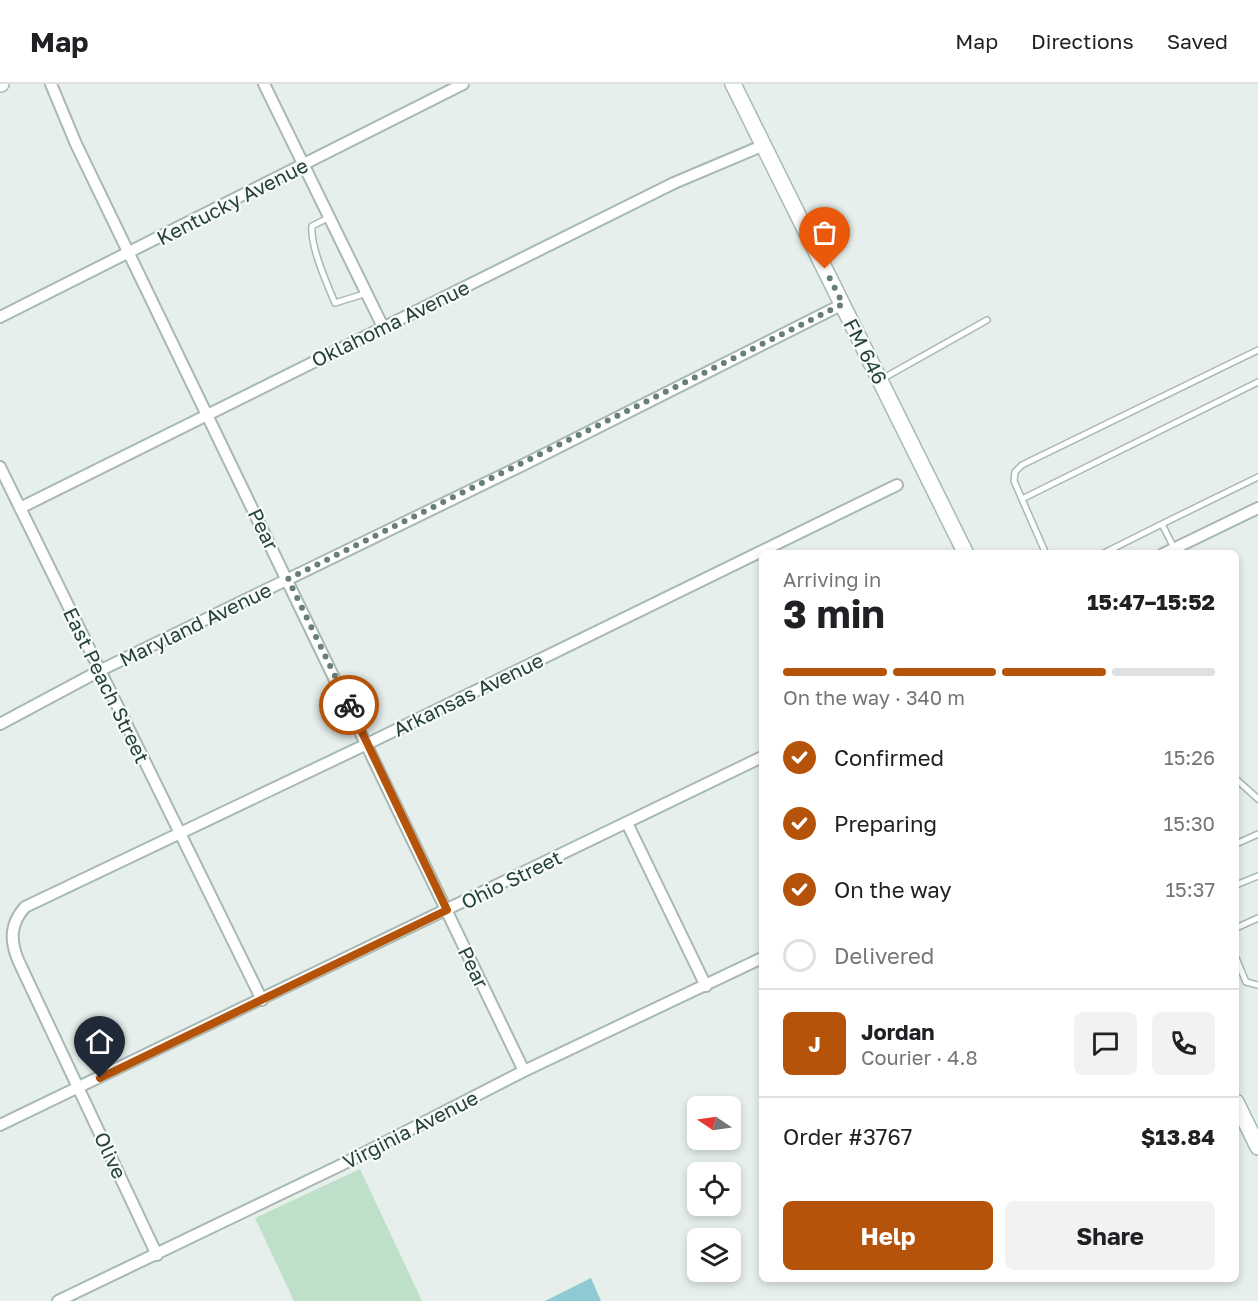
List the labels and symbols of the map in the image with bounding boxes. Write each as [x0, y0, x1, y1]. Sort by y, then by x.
street label: Kentucky Avenue [152, 153, 312, 249]
pin [799, 207, 850, 269]
street label: Oklahoma Avenue [307, 274, 473, 372]
street label: FM 646 [839, 314, 893, 388]
street label: Pear [244, 504, 284, 554]
street label: Maryland Avenue [115, 577, 275, 671]
street label: East Peach Street [59, 603, 155, 767]
street label: Arkansas Avenue [389, 647, 547, 741]
courier [319, 675, 379, 735]
street label: Ohio Street [457, 844, 565, 914]
street label: Pear [454, 942, 494, 992]
pin [74, 1016, 125, 1078]
street label: Virginia Avenue [338, 1085, 482, 1173]
north arrow [687, 1096, 741, 1150]
street label: Olive [90, 1128, 132, 1182]

